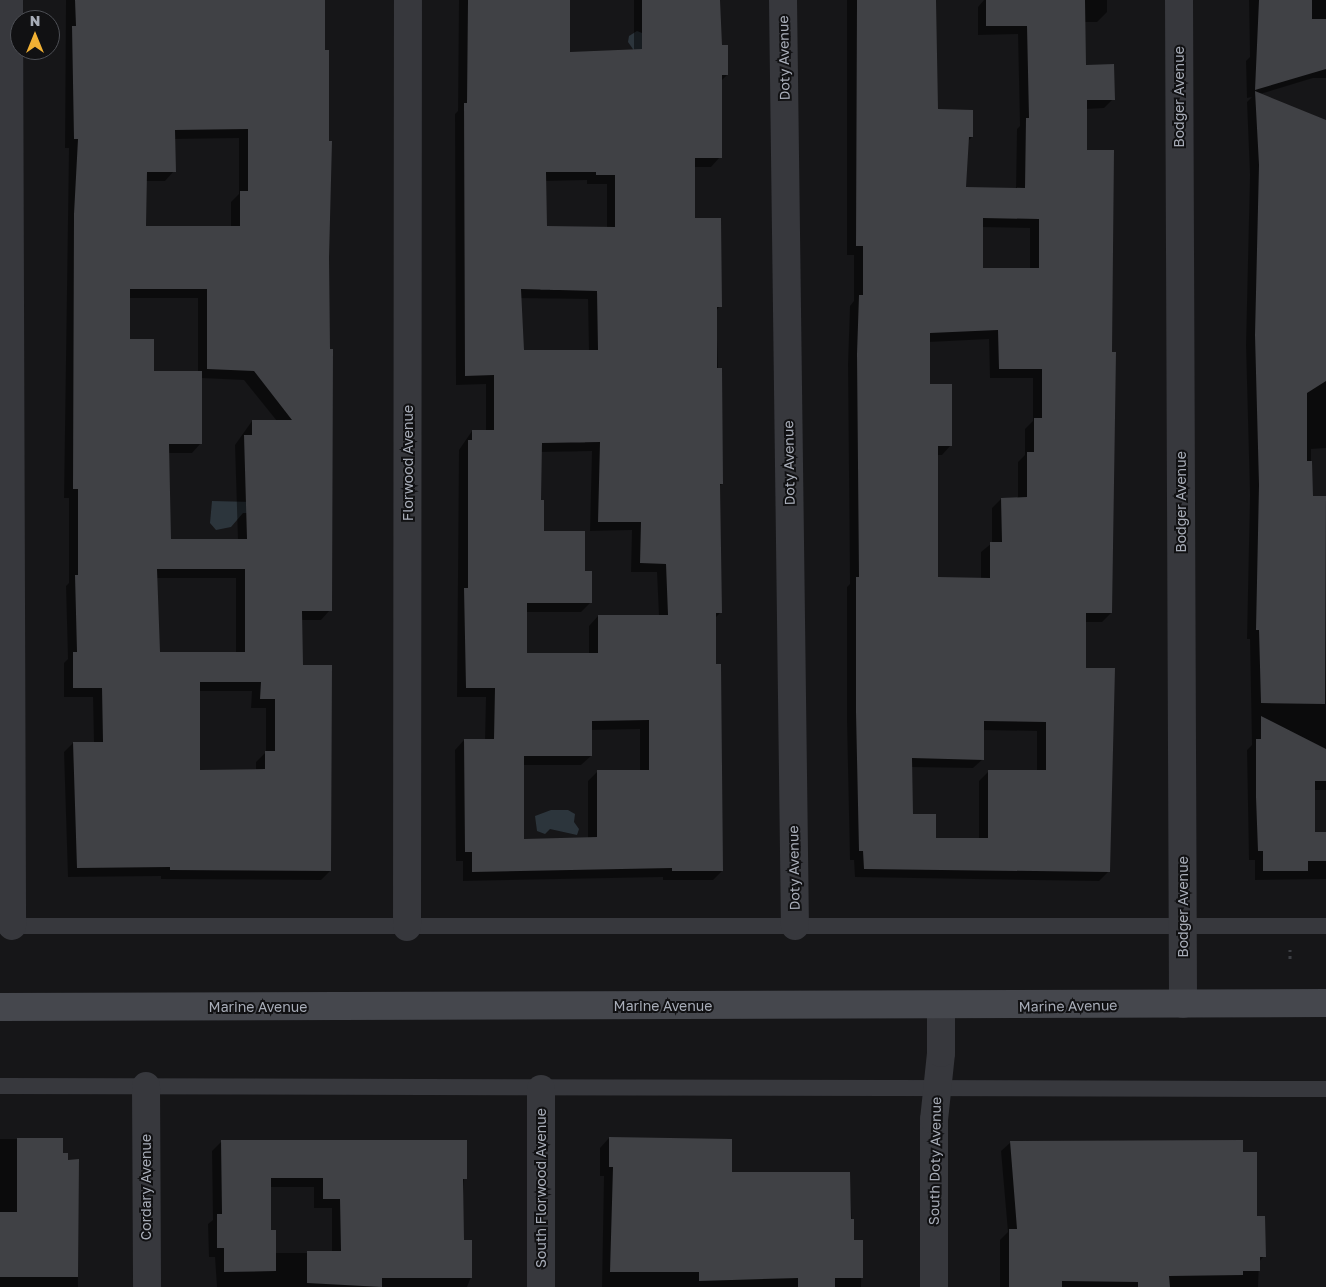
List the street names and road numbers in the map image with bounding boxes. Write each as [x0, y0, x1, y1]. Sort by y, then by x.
street label: Doty Avenue [775, 15, 793, 101]
street label: Bodger Avenue [1171, 46, 1187, 148]
street label: Florwood Avenue [400, 405, 416, 521]
street label: Doty Avenue [780, 420, 798, 506]
street label: Bodger Avenue [1173, 451, 1189, 553]
street label: Doty Avenue [785, 825, 803, 911]
street label: Bodger Avenue [1175, 856, 1191, 958]
street label: Marine Avenue [1018, 997, 1118, 1015]
street label: Marine Avenue [614, 998, 712, 1014]
street label: Marine Avenue [209, 999, 307, 1015]
street label: South Doty Avenue [925, 1097, 945, 1225]
street label: South Florwood Avenue [533, 1108, 549, 1268]
street label: Cordary Avenue [138, 1134, 154, 1240]

